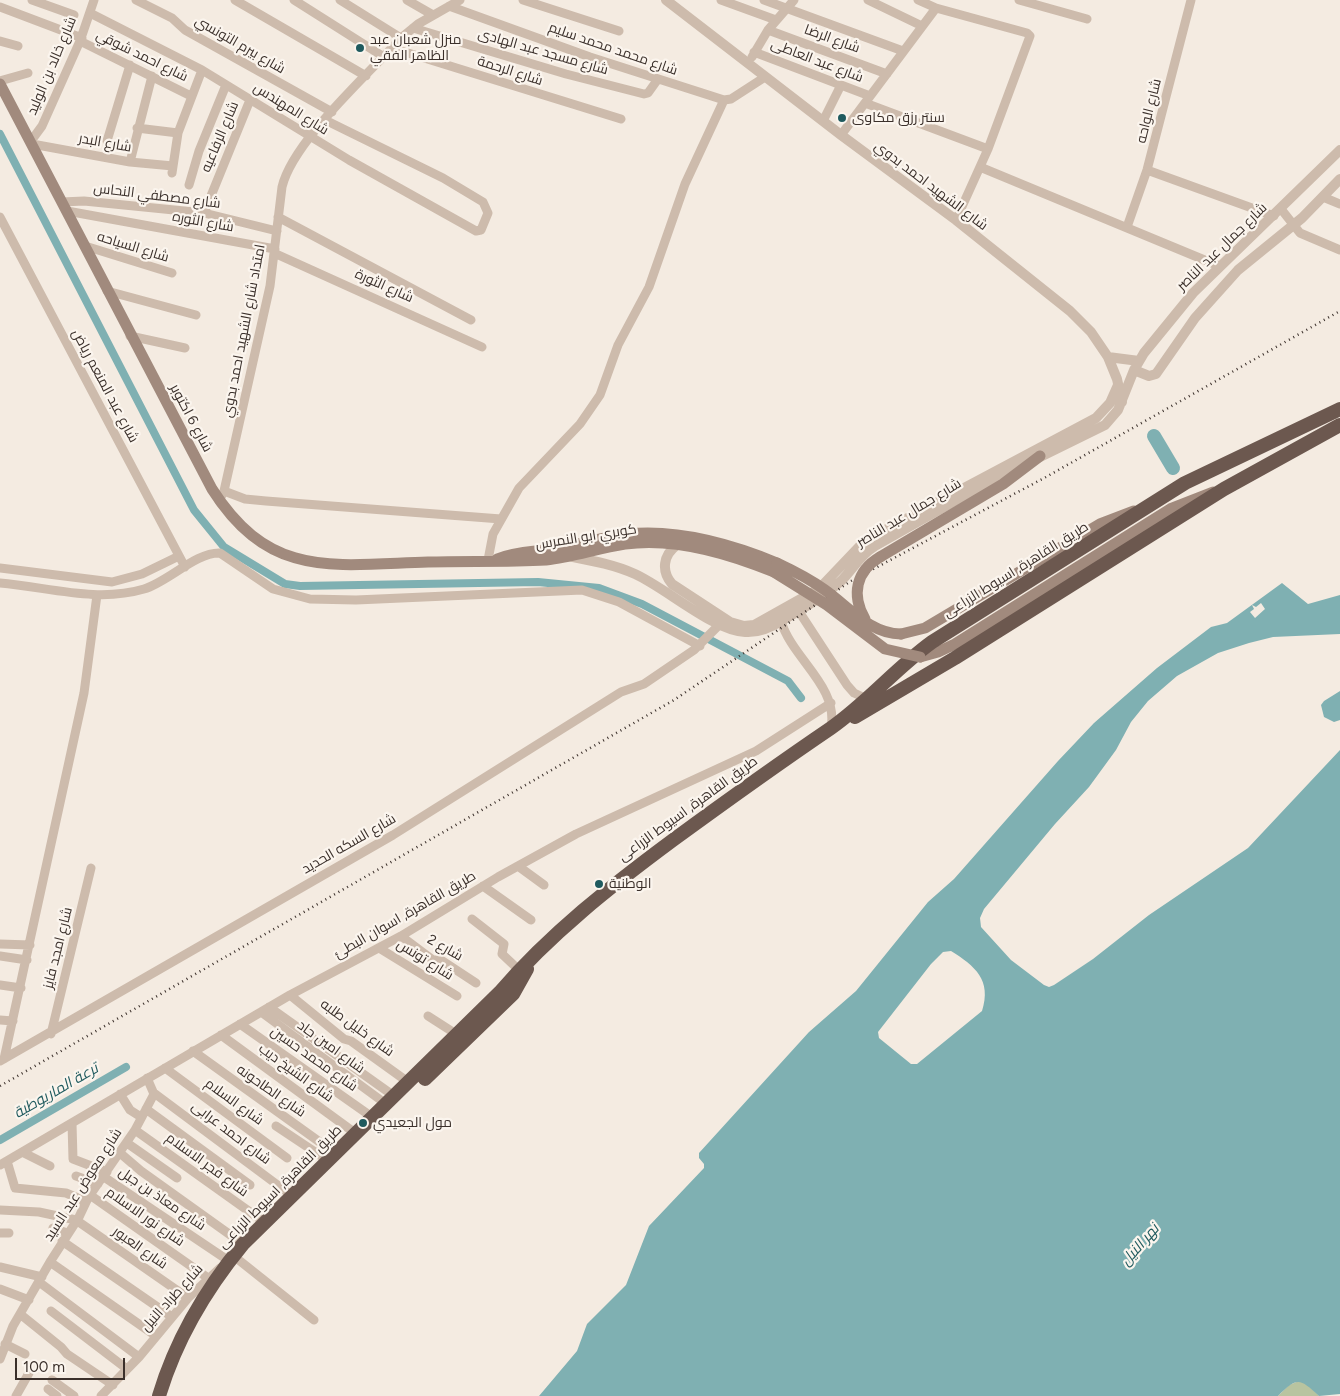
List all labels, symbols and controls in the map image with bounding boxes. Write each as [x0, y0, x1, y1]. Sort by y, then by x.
street label: شارع بيرم التونسي [192, 12, 288, 78]
street label: شارع خالد بن الوليد [24, 14, 80, 118]
street label: شارع محمد محمد سليم [546, 19, 680, 79]
street label: شارع الرضا [802, 21, 862, 57]
street label: شارع مسجد عبد الهادى [476, 25, 610, 79]
street label: شارع احمد شوقي [93, 26, 191, 86]
place label: منزل شعبان عبد الظاهر الفقي [370, 32, 461, 64]
street label: شارع عبد العاطى [769, 36, 865, 86]
marker: منزل شعبان عبد الظاهر الفقي [354, 42, 366, 54]
street label: شارع الرحمة [475, 53, 545, 89]
street label: شارع الواحه [1133, 77, 1165, 145]
street label: شارع المهندس [250, 79, 332, 139]
street label: شارع الرفاعيه [198, 99, 242, 175]
place label: سنتر رزق مكاوى [852, 110, 945, 126]
marker: سنتر رزق مكاوى [836, 112, 848, 124]
street label: شارع البدر [77, 130, 133, 156]
street label: شارع الشهيد احمد بدوي [871, 138, 991, 234]
street label: شارع مصطفي النحاس [92, 180, 222, 212]
street label: شارع جمال عبد الناصر [1173, 200, 1271, 294]
street label: شارع الثوره [171, 208, 235, 236]
street label: شارع السياحه [95, 228, 171, 266]
street label: امتداد شارع الشهيد احمد بدوي [219, 243, 269, 419]
street label: شارع الثورة [352, 266, 416, 306]
street label: شارع عبد المنعم رياض [68, 326, 142, 446]
street label: شارع 6 اكتوبر [166, 381, 216, 455]
street label: شارع جمال عبد الناصر [854, 475, 964, 551]
street label: طريق القاهرة, اسيوط الزراعى [940, 518, 1092, 622]
street label: كوبري ابو النمرس [534, 521, 638, 553]
street label: طريق القاهرة, اسيوط الزراعى [615, 753, 761, 865]
street label: شارع السكه الحديد [299, 810, 399, 878]
street label: طريق القاهرة, اسوان البطئ [331, 868, 479, 962]
place label: الوطنية [609, 876, 651, 892]
marker: الوطنية [593, 878, 605, 890]
street label: شارع امجد فايز [40, 906, 76, 990]
street label: شارع 2 [424, 931, 466, 965]
street label: شارع تونس [394, 936, 456, 984]
street label: شارع خليل طلبه [317, 996, 397, 1060]
street label: شارع امين جاد [294, 1017, 368, 1077]
street label: شارع محمد حسين [267, 1023, 361, 1095]
street label: شارع الشيخ ديب [255, 1040, 337, 1106]
water label: ترعة الماريوطية [11, 1060, 101, 1122]
street label: شارع الطاحونه [233, 1061, 309, 1121]
street label: شارع السلام [201, 1075, 267, 1129]
street label: شارع احمد عرابى [188, 1098, 274, 1168]
place label: مول الجعيدي [373, 1115, 452, 1131]
marker: مول الجعيدي [357, 1117, 369, 1129]
street label: طريق القاهرة, اسيوط الزراعى [215, 1122, 345, 1252]
street label: شارع معوض عبد السيد [40, 1125, 126, 1245]
street label: شارع فجر الاسلام [163, 1129, 251, 1201]
street label: شارع معاذ بن جبل [115, 1164, 209, 1234]
street label: شارع نور الاسلام [102, 1184, 188, 1250]
water label: نهر النيل [1117, 1220, 1163, 1270]
street label: شارع العبور [109, 1223, 171, 1273]
street label: شارع طراد النيل [137, 1261, 207, 1335]
scale bar [18, 1348, 128, 1380]
text: 100 m [23, 1358, 65, 1376]

